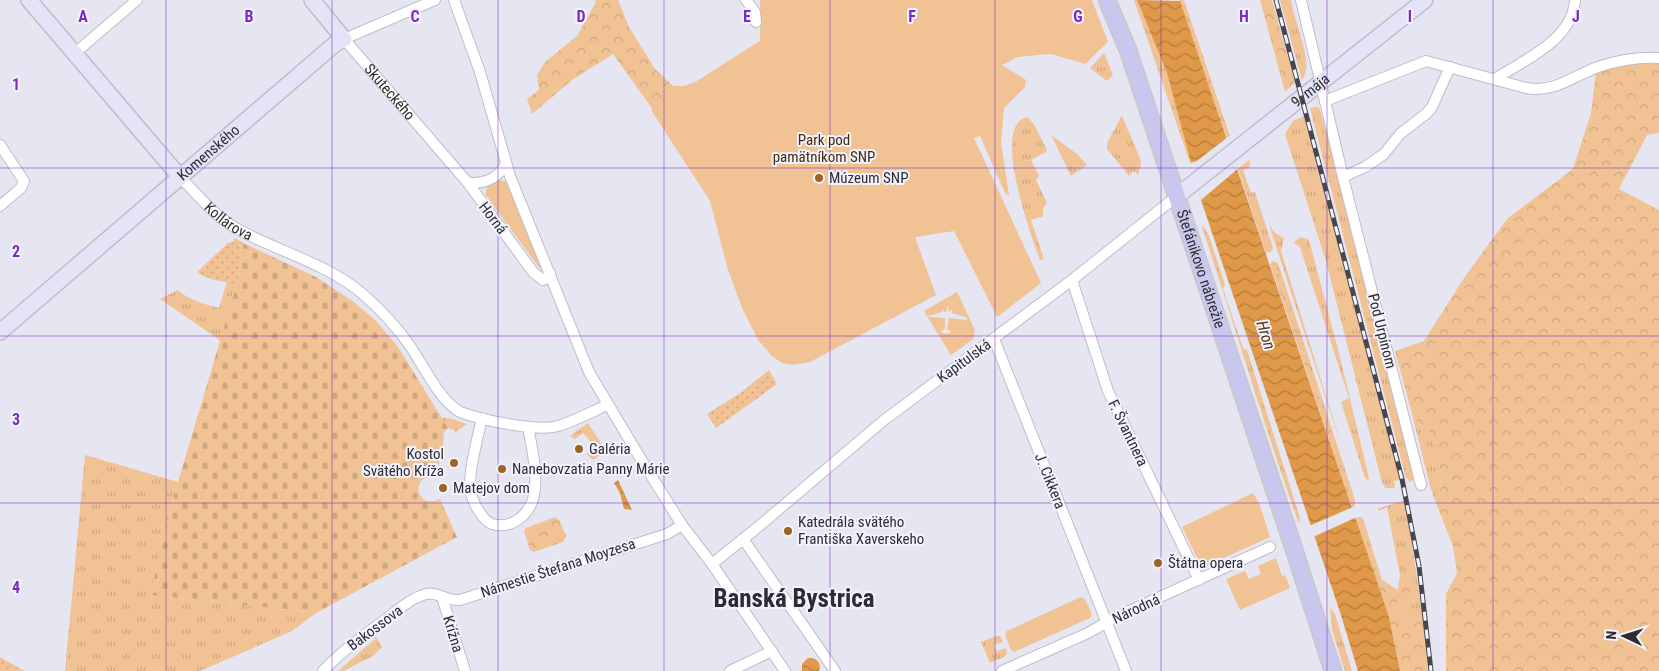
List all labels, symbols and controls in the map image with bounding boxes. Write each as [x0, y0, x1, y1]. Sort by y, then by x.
text: A [78, 7, 88, 26]
text: B [245, 7, 254, 26]
text: C [410, 7, 420, 26]
text: D [576, 7, 586, 26]
text: E [743, 7, 751, 26]
text: F [908, 7, 916, 26]
text: G [1073, 7, 1083, 26]
text: H [1239, 7, 1249, 26]
text: I [1408, 7, 1412, 26]
text: J [1572, 7, 1580, 26]
street label: Skuteckého [360, 60, 419, 124]
street label: 9. mája [1288, 70, 1333, 111]
text: 1 [12, 75, 20, 94]
street label: Komenského [174, 121, 243, 184]
park label: Park pod pamätníkom SNP [773, 131, 875, 166]
place label: Múzeum SNP [829, 169, 908, 187]
marker: Múzeum SNP [813, 172, 825, 184]
street label: Kollárova [200, 198, 255, 244]
street label: Horná [475, 198, 511, 238]
street label: Štefánikovo nábrežie [1173, 207, 1229, 331]
text: 2 [12, 242, 20, 261]
street label: Pod Urpínom [1364, 292, 1400, 370]
water label: Hron [1252, 318, 1280, 352]
street label: Kapitulská [934, 335, 994, 387]
street label: F. Švantnera [1104, 397, 1152, 469]
text: 3 [12, 410, 20, 429]
place label: Galéria [589, 440, 631, 458]
marker: Galéria [573, 443, 585, 455]
place label: Kostol Svätého Kríža [363, 445, 444, 480]
street label: J. Cikkera [1031, 451, 1069, 511]
marker: Kostol Svätého Kríža [448, 457, 460, 469]
place label: Nanebovzatia Panny Márie [512, 460, 670, 478]
marker: Nanebovzatia Panny Márie [496, 463, 508, 475]
place label: Matejov dom [453, 479, 530, 497]
marker: Matejov dom [437, 482, 449, 494]
place label: Katedrála svätého Františka Xaverskeho [798, 513, 924, 548]
marker: Katedrála svätého Františka Xaverskeho [782, 525, 794, 537]
street label: Námestie Štefana Moyzesa [478, 534, 638, 602]
place label: Štátna opera [1168, 554, 1243, 572]
marker: Štátna opera [1152, 557, 1164, 569]
text: 4 [12, 578, 20, 597]
district label: Banská Bystrica [714, 584, 875, 613]
street label: Národná [1109, 590, 1163, 628]
street label: Bakossova [344, 601, 406, 655]
north arrow [1599, 611, 1649, 661]
street label: Krížna [439, 614, 467, 654]
text: N [1603, 630, 1619, 640]

